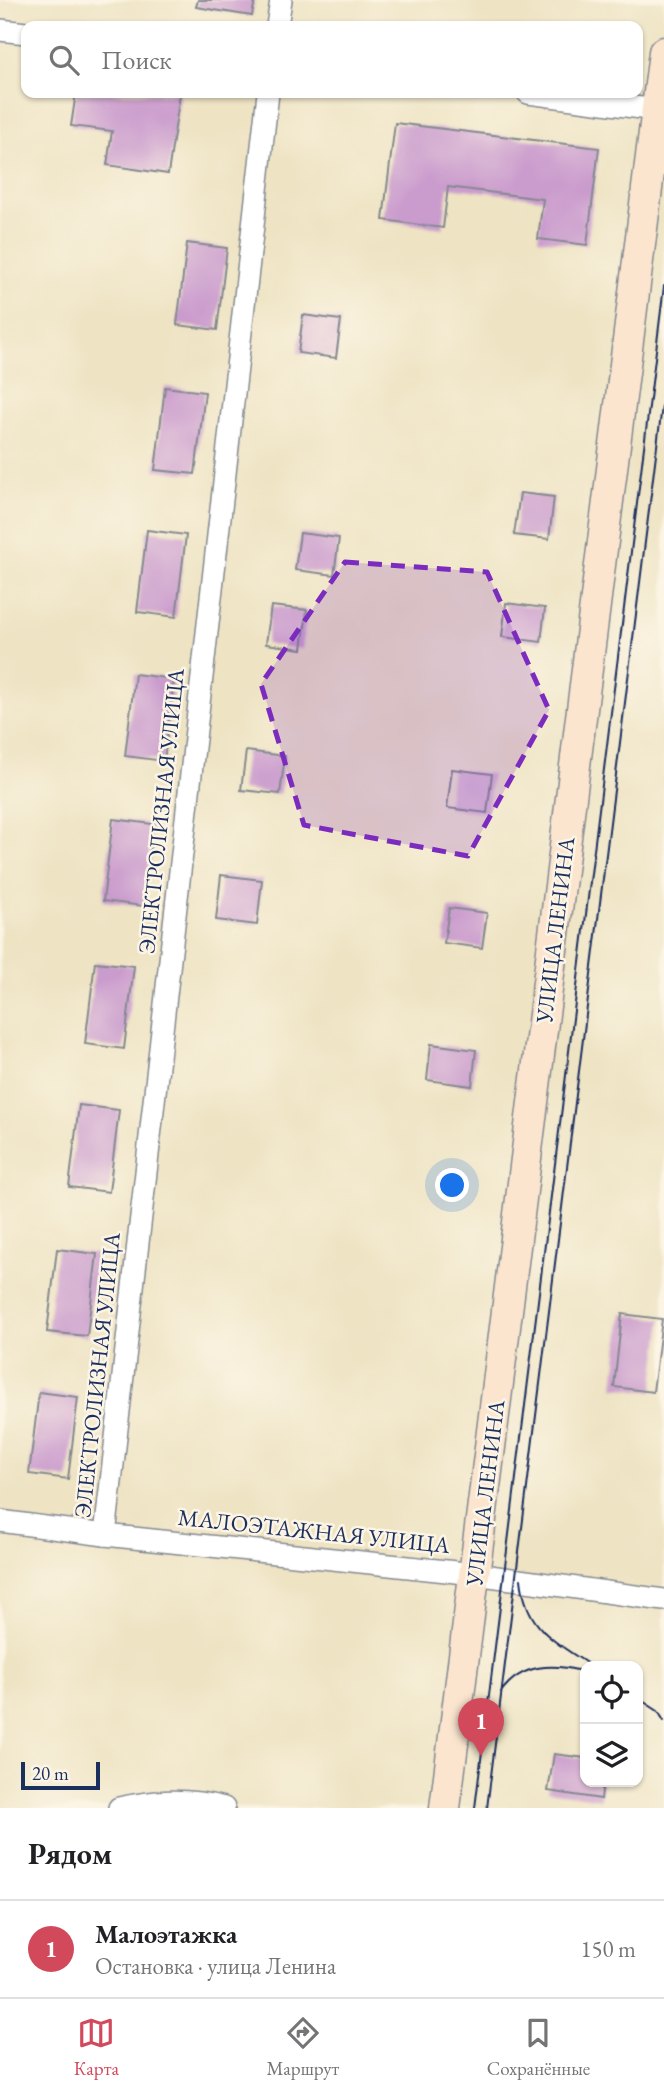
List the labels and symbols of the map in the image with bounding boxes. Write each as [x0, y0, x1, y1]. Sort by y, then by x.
street label: ЭЛЕКТРОЛИЗНАЯ УЛИЦА [131, 666, 191, 955]
street label: УЛИЦА ЛЕНИНА [529, 834, 581, 1026]
your location [435, 1168, 469, 1202]
street label: ЭЛЕКТРОЛИЗНАЯ УЛИЦА [67, 1230, 127, 1519]
street label: УЛИЦА ЛЕНИНА [459, 1397, 511, 1589]
street label: МАЛОЭТАЖНАЯ УЛИЦА [177, 1502, 453, 1560]
pin: 1 [458, 1698, 504, 1756]
scale bar [21, 1759, 100, 1791]

